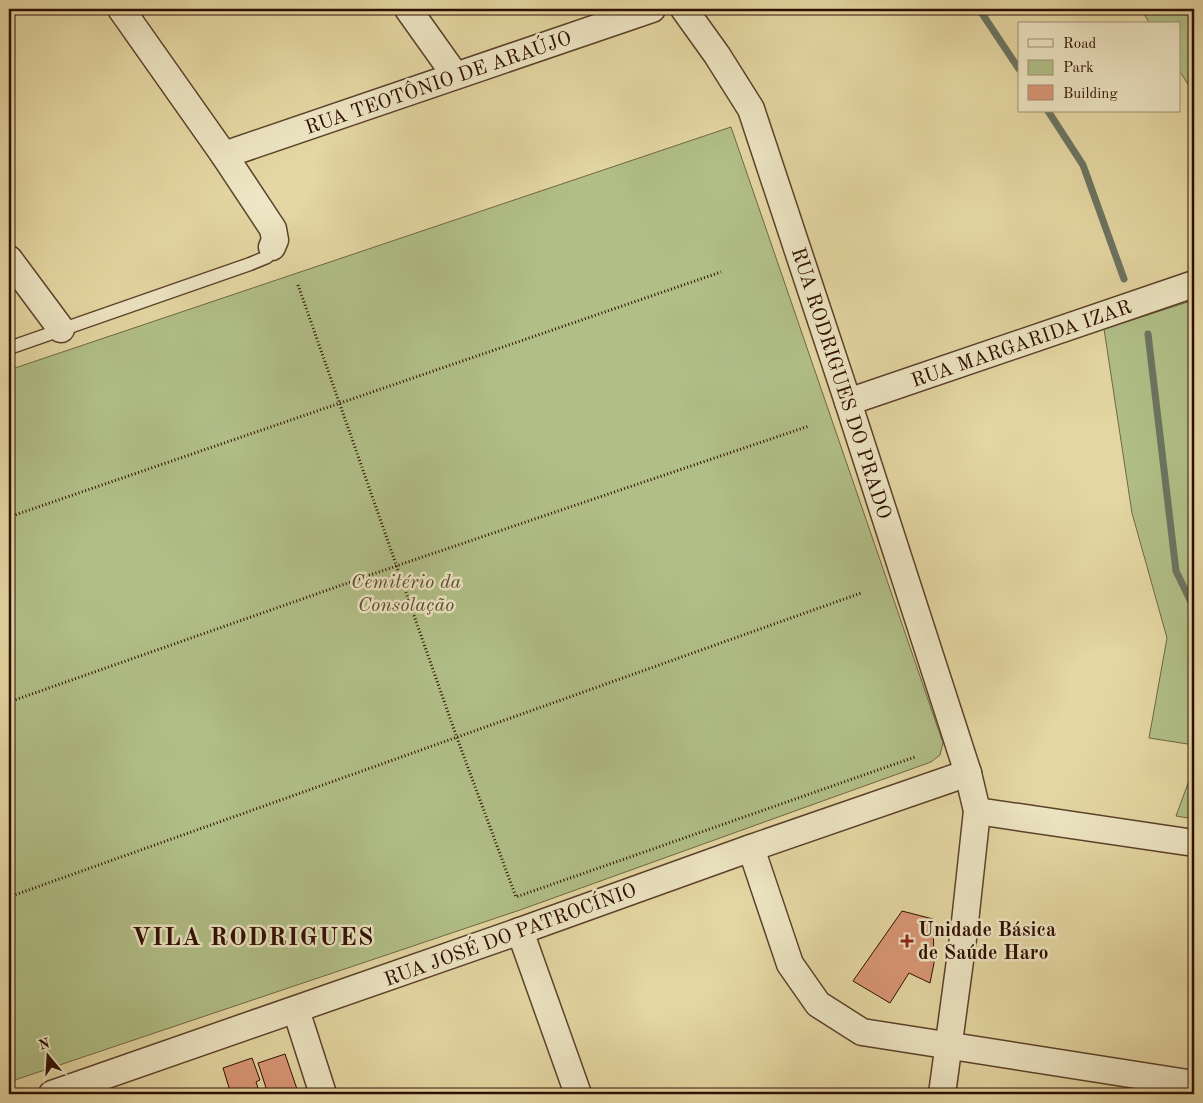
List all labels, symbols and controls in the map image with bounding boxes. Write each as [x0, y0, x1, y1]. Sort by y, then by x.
legend [1018, 22, 1180, 112]
street label: RUA TEOTÔNIO DE ARAÚJO [302, 25, 574, 139]
text: Road [1063, 37, 1097, 52]
text: Park [1063, 61, 1094, 76]
text: Building [1063, 87, 1118, 102]
street label: RUA RODRIGUES DO PRADO [787, 245, 894, 522]
street label: RUA MARGARIDA IZAR [909, 298, 1134, 392]
park label: Cemitério da Consolação [351, 573, 461, 616]
street label: RUA JOSÉ DO PATROCÍNIO [381, 878, 639, 991]
place label: Unidade Básica de Saúde Haro [918, 921, 1056, 964]
district label: VILA RODRIGUES [132, 926, 374, 951]
marker: Unidade Básica de Saúde Haro [900, 934, 914, 948]
north arrow [22, 1030, 72, 1080]
text: N [37, 1036, 52, 1053]

